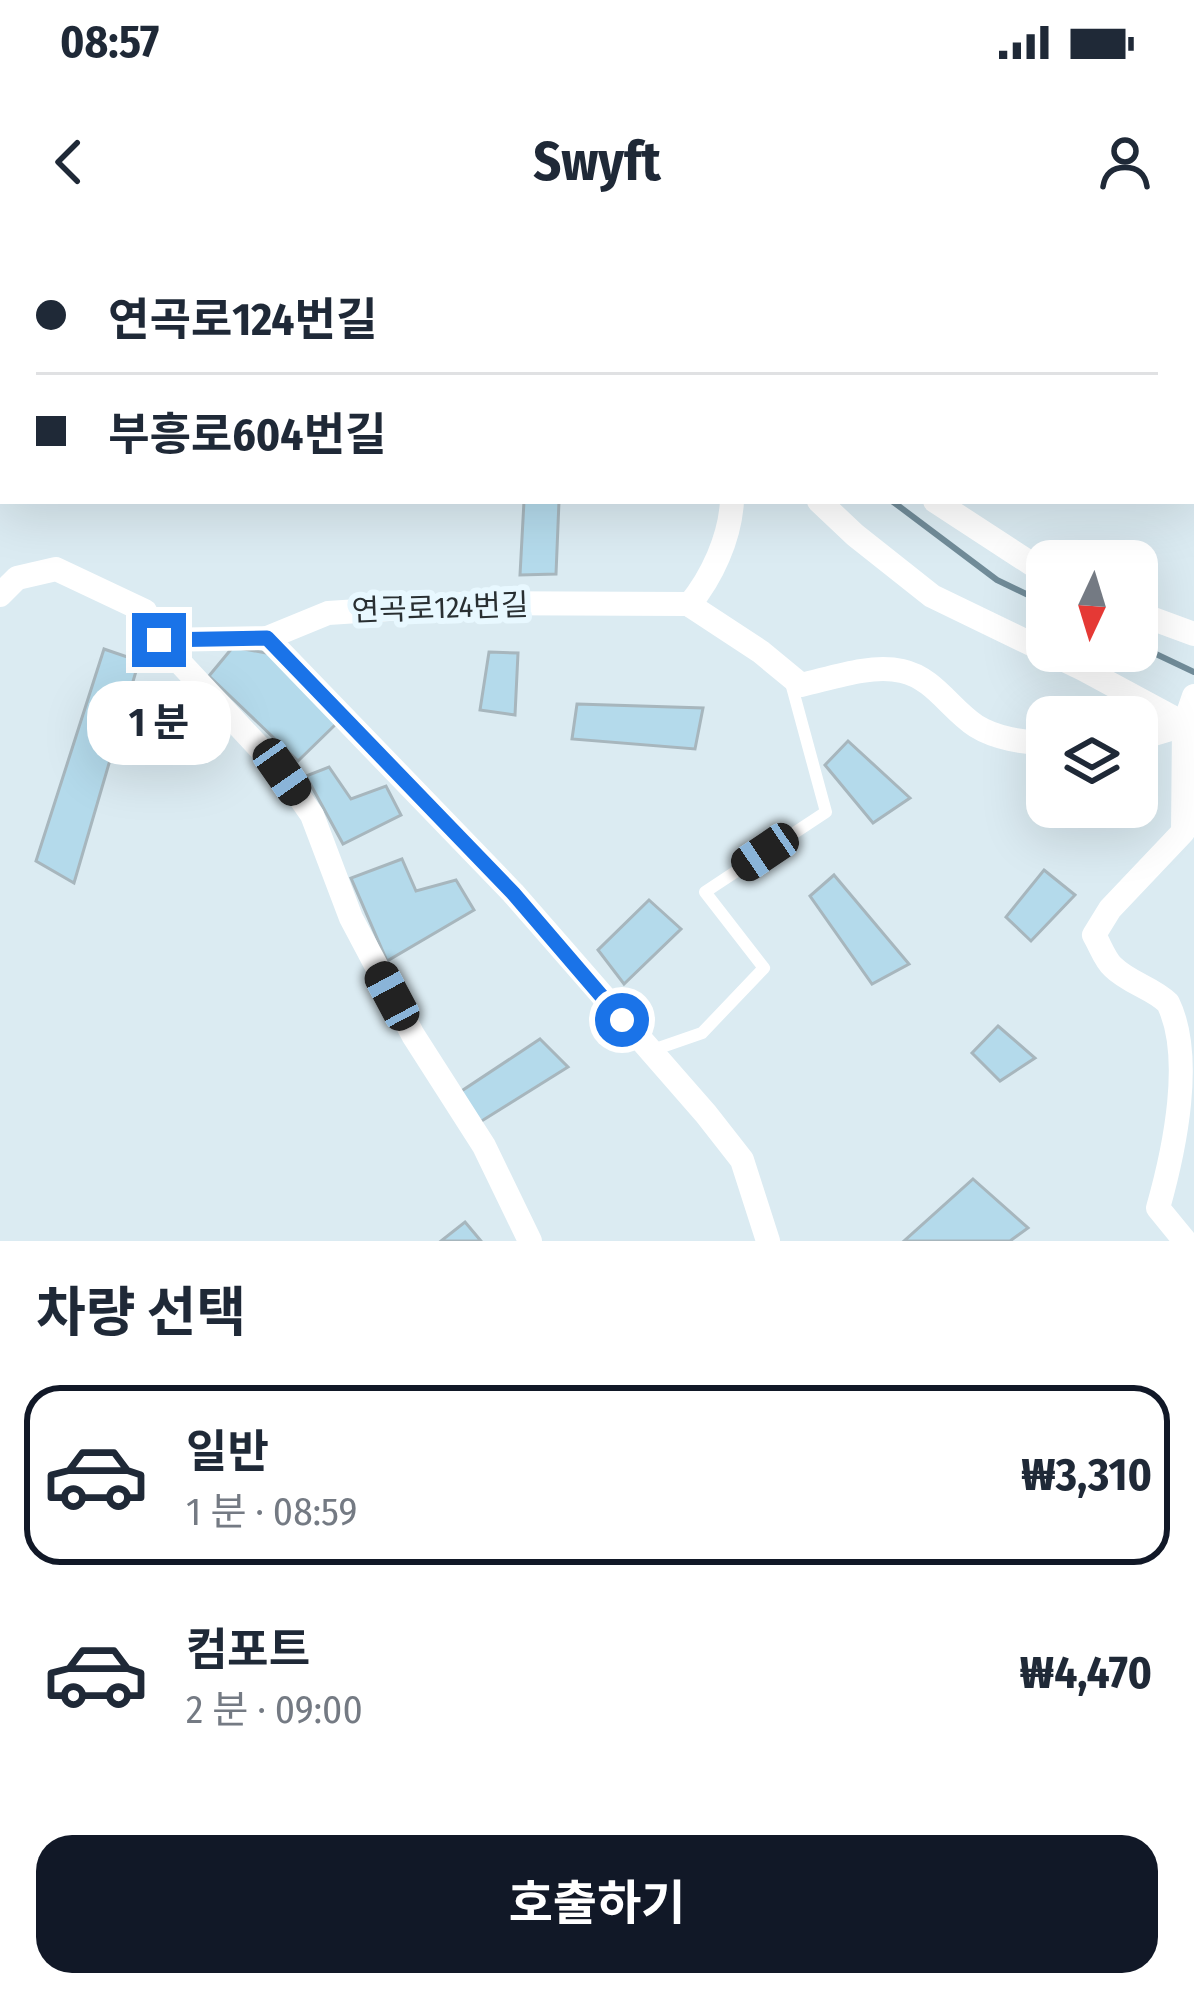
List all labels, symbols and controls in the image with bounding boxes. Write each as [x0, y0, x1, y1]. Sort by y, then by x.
text: 08:57 [60, 15, 159, 69]
icon: back [36, 129, 102, 195]
icon: person [1092, 129, 1158, 195]
text: Swyft [533, 130, 661, 194]
text: 연곡로124번길 [108, 293, 377, 347]
text: 부흥로604번길 [108, 408, 386, 462]
north arrow [1026, 540, 1158, 672]
map controls [1026, 540, 1158, 828]
street label: 연곡로124번길 [351, 587, 529, 629]
route end [132, 613, 186, 667]
callout: 1 분 [87, 682, 231, 766]
button: layers [1026, 696, 1158, 828]
text: 1 분 [129, 700, 189, 746]
car [247, 732, 317, 812]
car [725, 817, 805, 887]
car [359, 956, 425, 1036]
route start [595, 993, 649, 1047]
text: 차량 선택 [36, 1281, 246, 1345]
icon: car [42, 1421, 150, 1529]
text: 일반 [186, 1425, 269, 1479]
text: ₩3,310 [1021, 1448, 1152, 1502]
text: 1 분 · 08:59 [186, 1489, 357, 1535]
icon: car [42, 1619, 150, 1727]
text: 컴포트 [186, 1623, 310, 1677]
text: ₩4,470 [1019, 1646, 1152, 1700]
text: 2 분 · 09:00 [186, 1687, 363, 1733]
button: 호출하기 [36, 1835, 1158, 1973]

